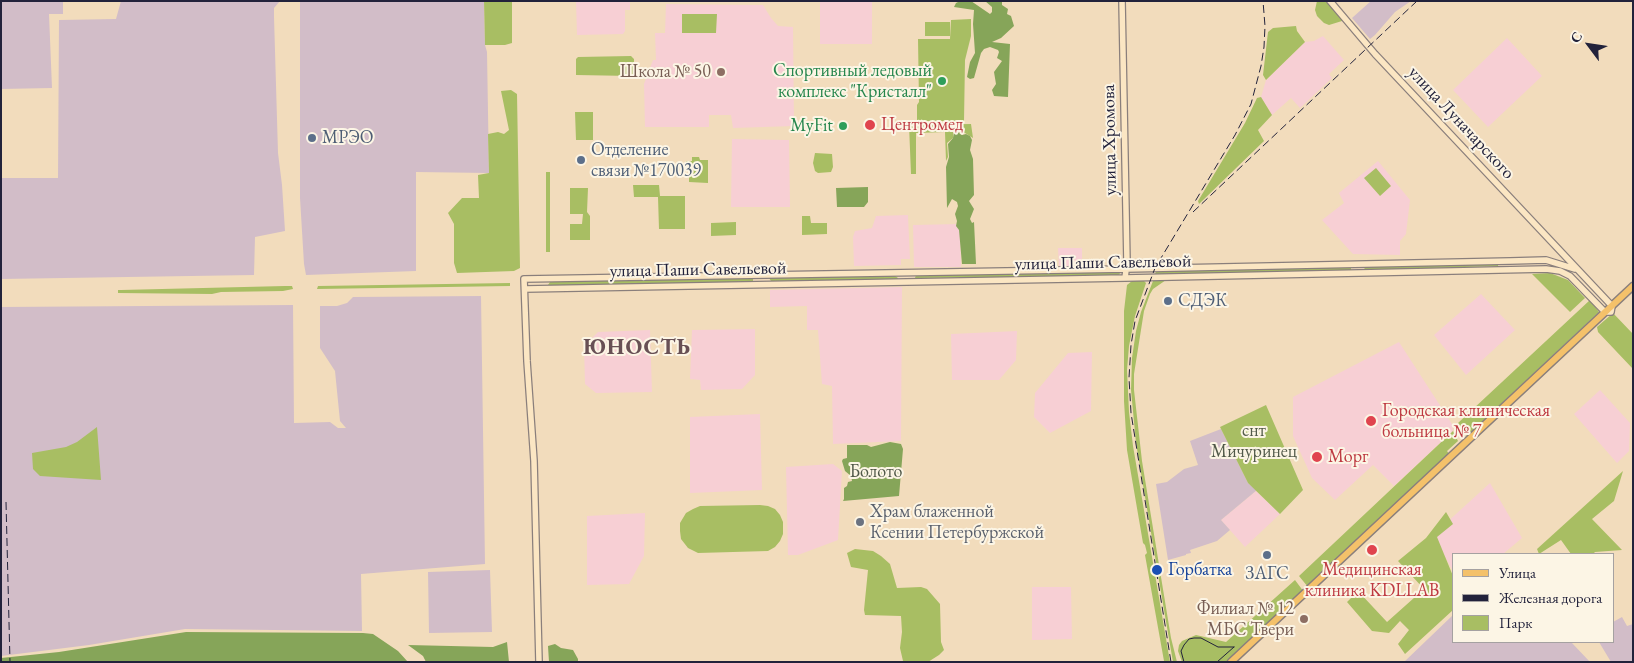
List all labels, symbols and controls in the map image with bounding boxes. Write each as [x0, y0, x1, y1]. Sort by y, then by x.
north arrow [1564, 20, 1614, 70]
text: С [1566, 28, 1586, 46]
place label: Спортивный ледовый комплекс "Кристалл" [773, 60, 932, 102]
place label: Школа № 50 [620, 61, 711, 83]
street label: улица Луначарского [1403, 62, 1519, 184]
marker: Школа № 50 [715, 66, 727, 78]
marker: Спортивный ледовый комплекс "Кристалл" [936, 75, 948, 87]
street label: улица Хромова [1098, 84, 1122, 196]
place label: Центромед [881, 114, 963, 136]
place label: MyFit [790, 115, 833, 137]
marker: Центромед [863, 118, 877, 132]
marker: MyFit [837, 120, 849, 132]
place label: МРЭО [322, 127, 374, 149]
marker: МРЭО [306, 132, 318, 144]
place label: Отделение связи №170039 [591, 139, 701, 182]
marker: Отделение связи №170039 [575, 154, 587, 166]
street label: улица Паши Савельевой [1014, 251, 1192, 275]
street label: улица Паши Савельевой [609, 258, 787, 282]
place label: СДЭК [1178, 290, 1227, 312]
marker: СДЭК [1162, 295, 1174, 307]
district label: ЮНОСТЬ [582, 335, 692, 361]
place label: Городская клиническая больница № 7 [1382, 400, 1550, 442]
marker: Городская клиническая больница № 7 [1364, 414, 1378, 428]
park label: снт Мичуринец [1211, 420, 1297, 462]
place label: Морг [1328, 446, 1368, 468]
marker: Морг [1310, 450, 1324, 464]
park label: Болото [850, 461, 902, 483]
place label: Храм блаженной Ксении Петербуржской [870, 501, 1044, 544]
marker: Храм блаженной Ксении Петербуржской [854, 516, 866, 528]
marker: Медицинская клиника KDLLAB [1365, 543, 1379, 557]
marker: ЗАГС [1261, 549, 1273, 561]
legend [1452, 553, 1614, 643]
place label: Горбатка [1168, 559, 1232, 581]
place label: Медицинская клиника KDLLAB [1305, 559, 1439, 602]
marker: Горбатка [1150, 563, 1164, 577]
place label: ЗАГС [1245, 563, 1289, 585]
text: Улица [1499, 563, 1536, 582]
text: Железная дорога [1499, 588, 1602, 607]
place label: Филиал № 12 МБС Твери [1197, 598, 1294, 640]
marker: Филиал № 12 МБС Твери [1298, 613, 1310, 625]
text: Парк [1499, 613, 1532, 632]

